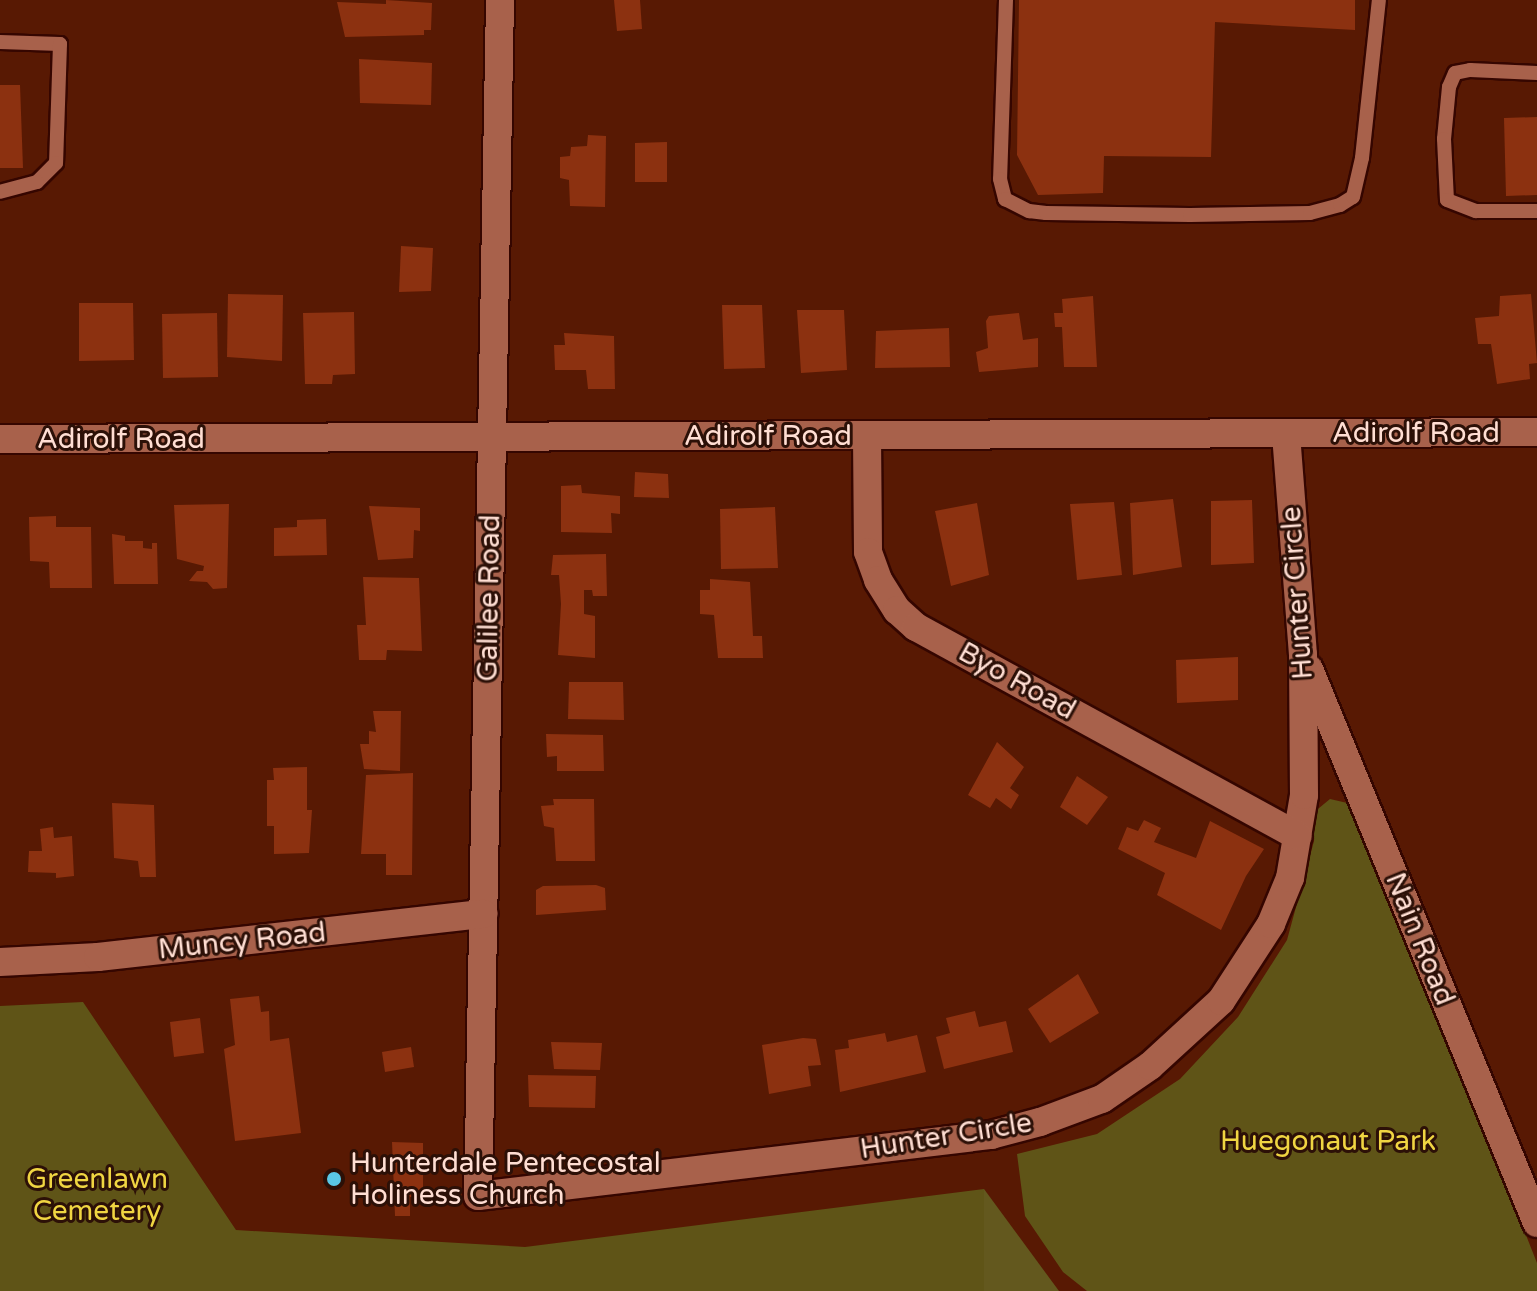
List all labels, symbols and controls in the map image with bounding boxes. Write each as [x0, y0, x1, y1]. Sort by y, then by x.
street label: Adirolf Road [1332, 416, 1500, 450]
street label: Adirolf Road [684, 419, 852, 453]
street label: Adirolf Road [37, 422, 205, 456]
street label: Hunter Circle [1274, 505, 1320, 681]
street label: Galilee Road [471, 514, 507, 682]
street label: Byo Road [953, 635, 1081, 727]
street label: Nain Road [1378, 868, 1462, 1010]
street label: Muncy Road [157, 915, 327, 967]
street label: Hunter Circle [858, 1106, 1034, 1166]
park label: Huegonaut Park [1220, 1124, 1436, 1158]
place label: Hunterdale Pentecostal Holiness Church [350, 1146, 661, 1212]
park label: Greenlawn Cemetery [26, 1162, 168, 1228]
marker: Hunterdale Pentecostal Holiness Church [325, 1170, 343, 1188]

